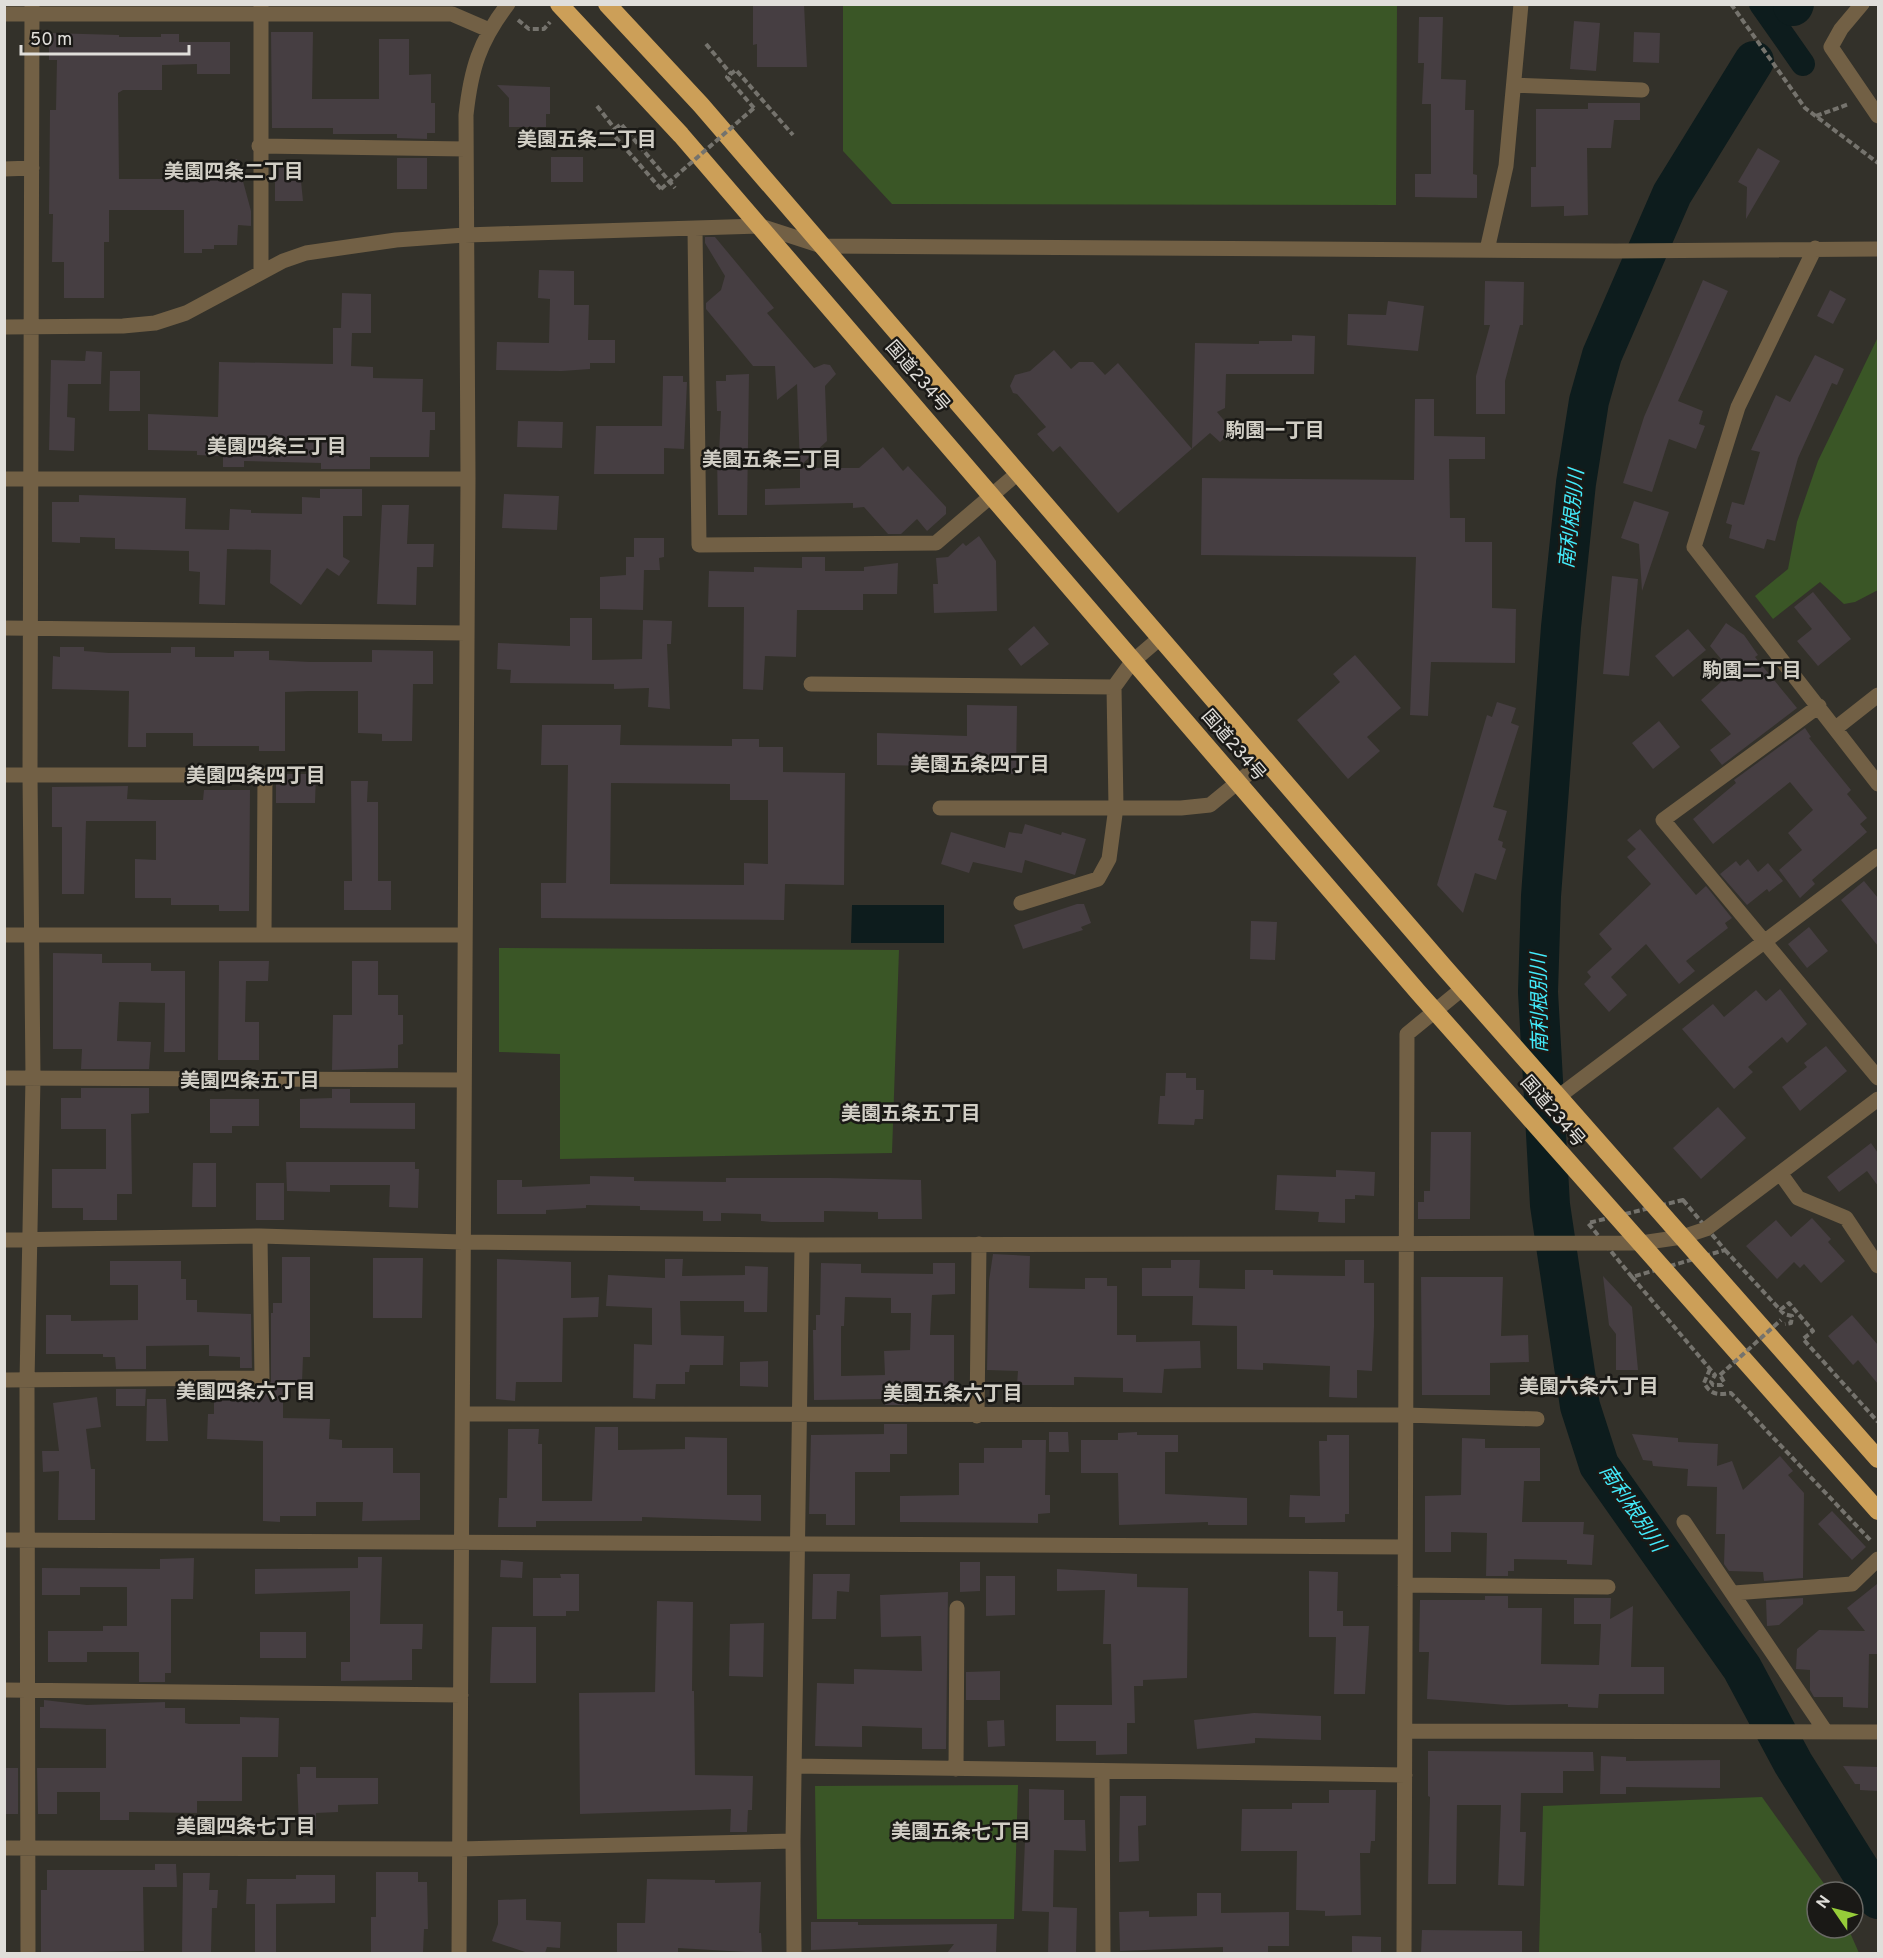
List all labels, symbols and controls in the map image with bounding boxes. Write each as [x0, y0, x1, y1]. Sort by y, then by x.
scale bar [21, 18, 189, 56]
text: 50 m [30, 29, 72, 52]
district label: 美園五条二丁目 [517, 128, 657, 154]
district label: 美園四条二丁目 [164, 160, 304, 186]
street label: 国道234号 [880, 337, 954, 417]
district label: 駒園一丁目 [1225, 419, 1325, 445]
district label: 美園四条三丁目 [207, 435, 347, 461]
district label: 美園五条三丁目 [702, 448, 842, 474]
water label: 南利根別川 [1555, 466, 1591, 570]
district label: 駒園二丁目 [1702, 659, 1802, 685]
street label: 国道234号 [1196, 706, 1270, 786]
district label: 美園五条四丁目 [910, 753, 1050, 779]
district label: 美園四条四丁目 [186, 764, 326, 790]
water label: 南利根別川 [1527, 951, 1555, 1053]
district label: 美園四条五丁目 [180, 1069, 320, 1095]
street label: 国道234号 [1515, 1072, 1589, 1152]
district label: 美園五条五丁目 [841, 1102, 981, 1128]
district label: 美園六条六丁目 [1519, 1375, 1659, 1401]
district label: 美園四条六丁目 [176, 1380, 316, 1406]
district label: 美園五条六丁目 [883, 1382, 1023, 1408]
water label: 南利根別川 [1592, 1460, 1671, 1559]
district label: 美園四条七丁目 [176, 1815, 316, 1841]
district label: 美園五条七丁目 [891, 1820, 1031, 1846]
north arrow [1805, 1880, 1865, 1940]
text: N [1813, 1892, 1836, 1913]

